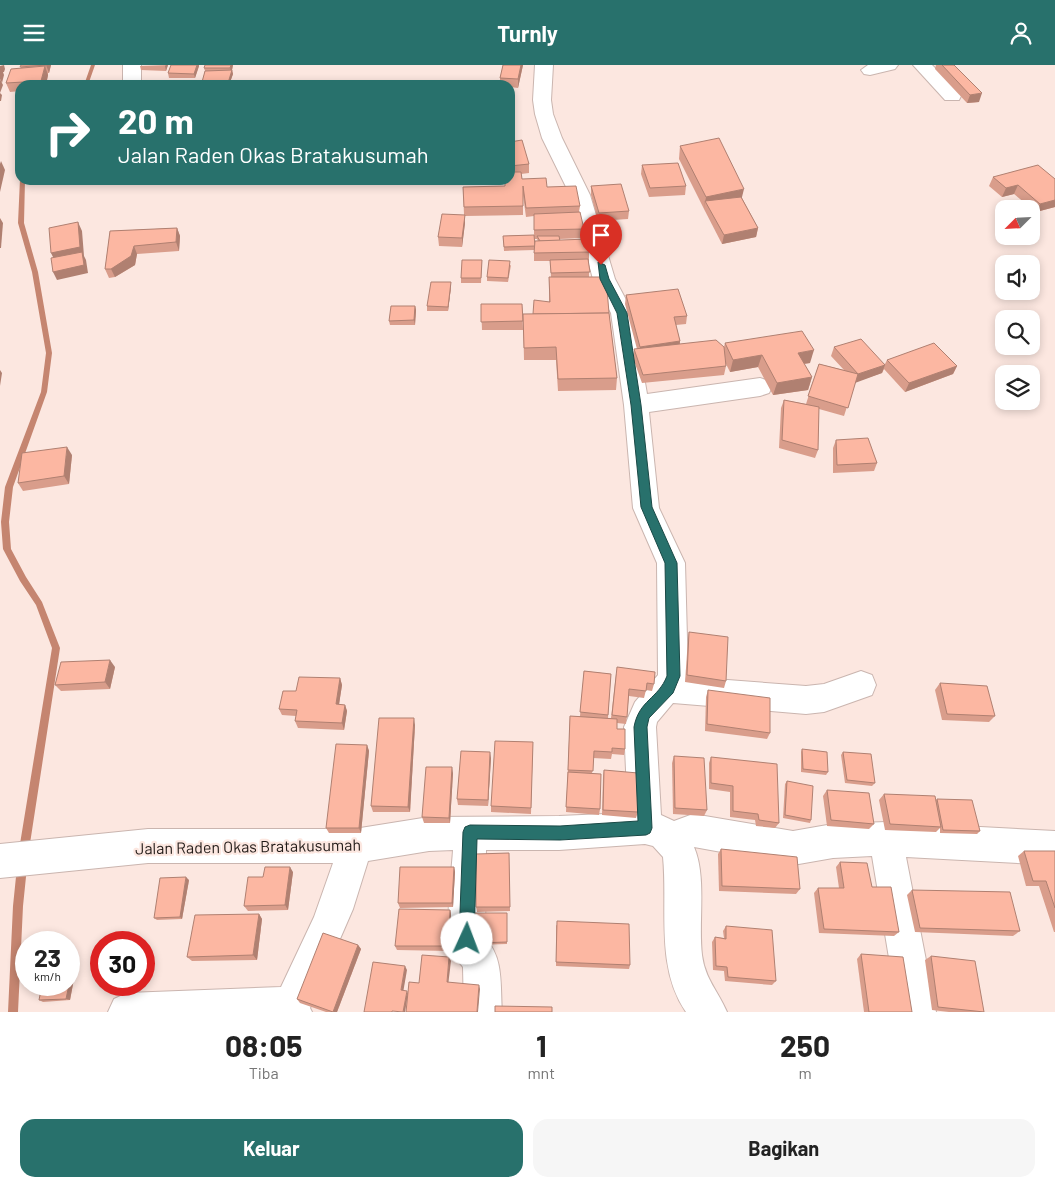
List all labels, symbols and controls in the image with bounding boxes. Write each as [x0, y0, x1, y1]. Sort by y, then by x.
icon: menu [20, 19, 48, 47]
icon: person [1007, 19, 1035, 47]
text: Turnly [497, 20, 558, 46]
text: 20 m [118, 99, 194, 141]
icon: right [35, 100, 100, 165]
text: Jalan Raden Okas Bratakusumah [118, 141, 429, 167]
north arrow [995, 200, 1040, 245]
map controls [995, 200, 1040, 410]
pin [580, 214, 622, 265]
icon: arrive [587, 221, 615, 249]
button: sound [995, 255, 1040, 300]
button: search [995, 310, 1040, 355]
button: layers [995, 365, 1040, 410]
street label: Jalan Raden Okas Bratakusumah [135, 835, 361, 857]
position arrow [440, 912, 492, 964]
speed limit sign: 30 [90, 931, 155, 996]
text: 23 [34, 942, 61, 972]
text: km/h [34, 969, 61, 983]
text: 08:05 [225, 1027, 302, 1063]
text: 1 [536, 1027, 547, 1063]
text: 250 [780, 1027, 830, 1063]
text: Tiba [249, 1063, 279, 1082]
text: mnt [527, 1063, 555, 1082]
text: m [798, 1063, 812, 1082]
button: Keluar [20, 1119, 523, 1177]
button: Bagikan [533, 1119, 1035, 1177]

